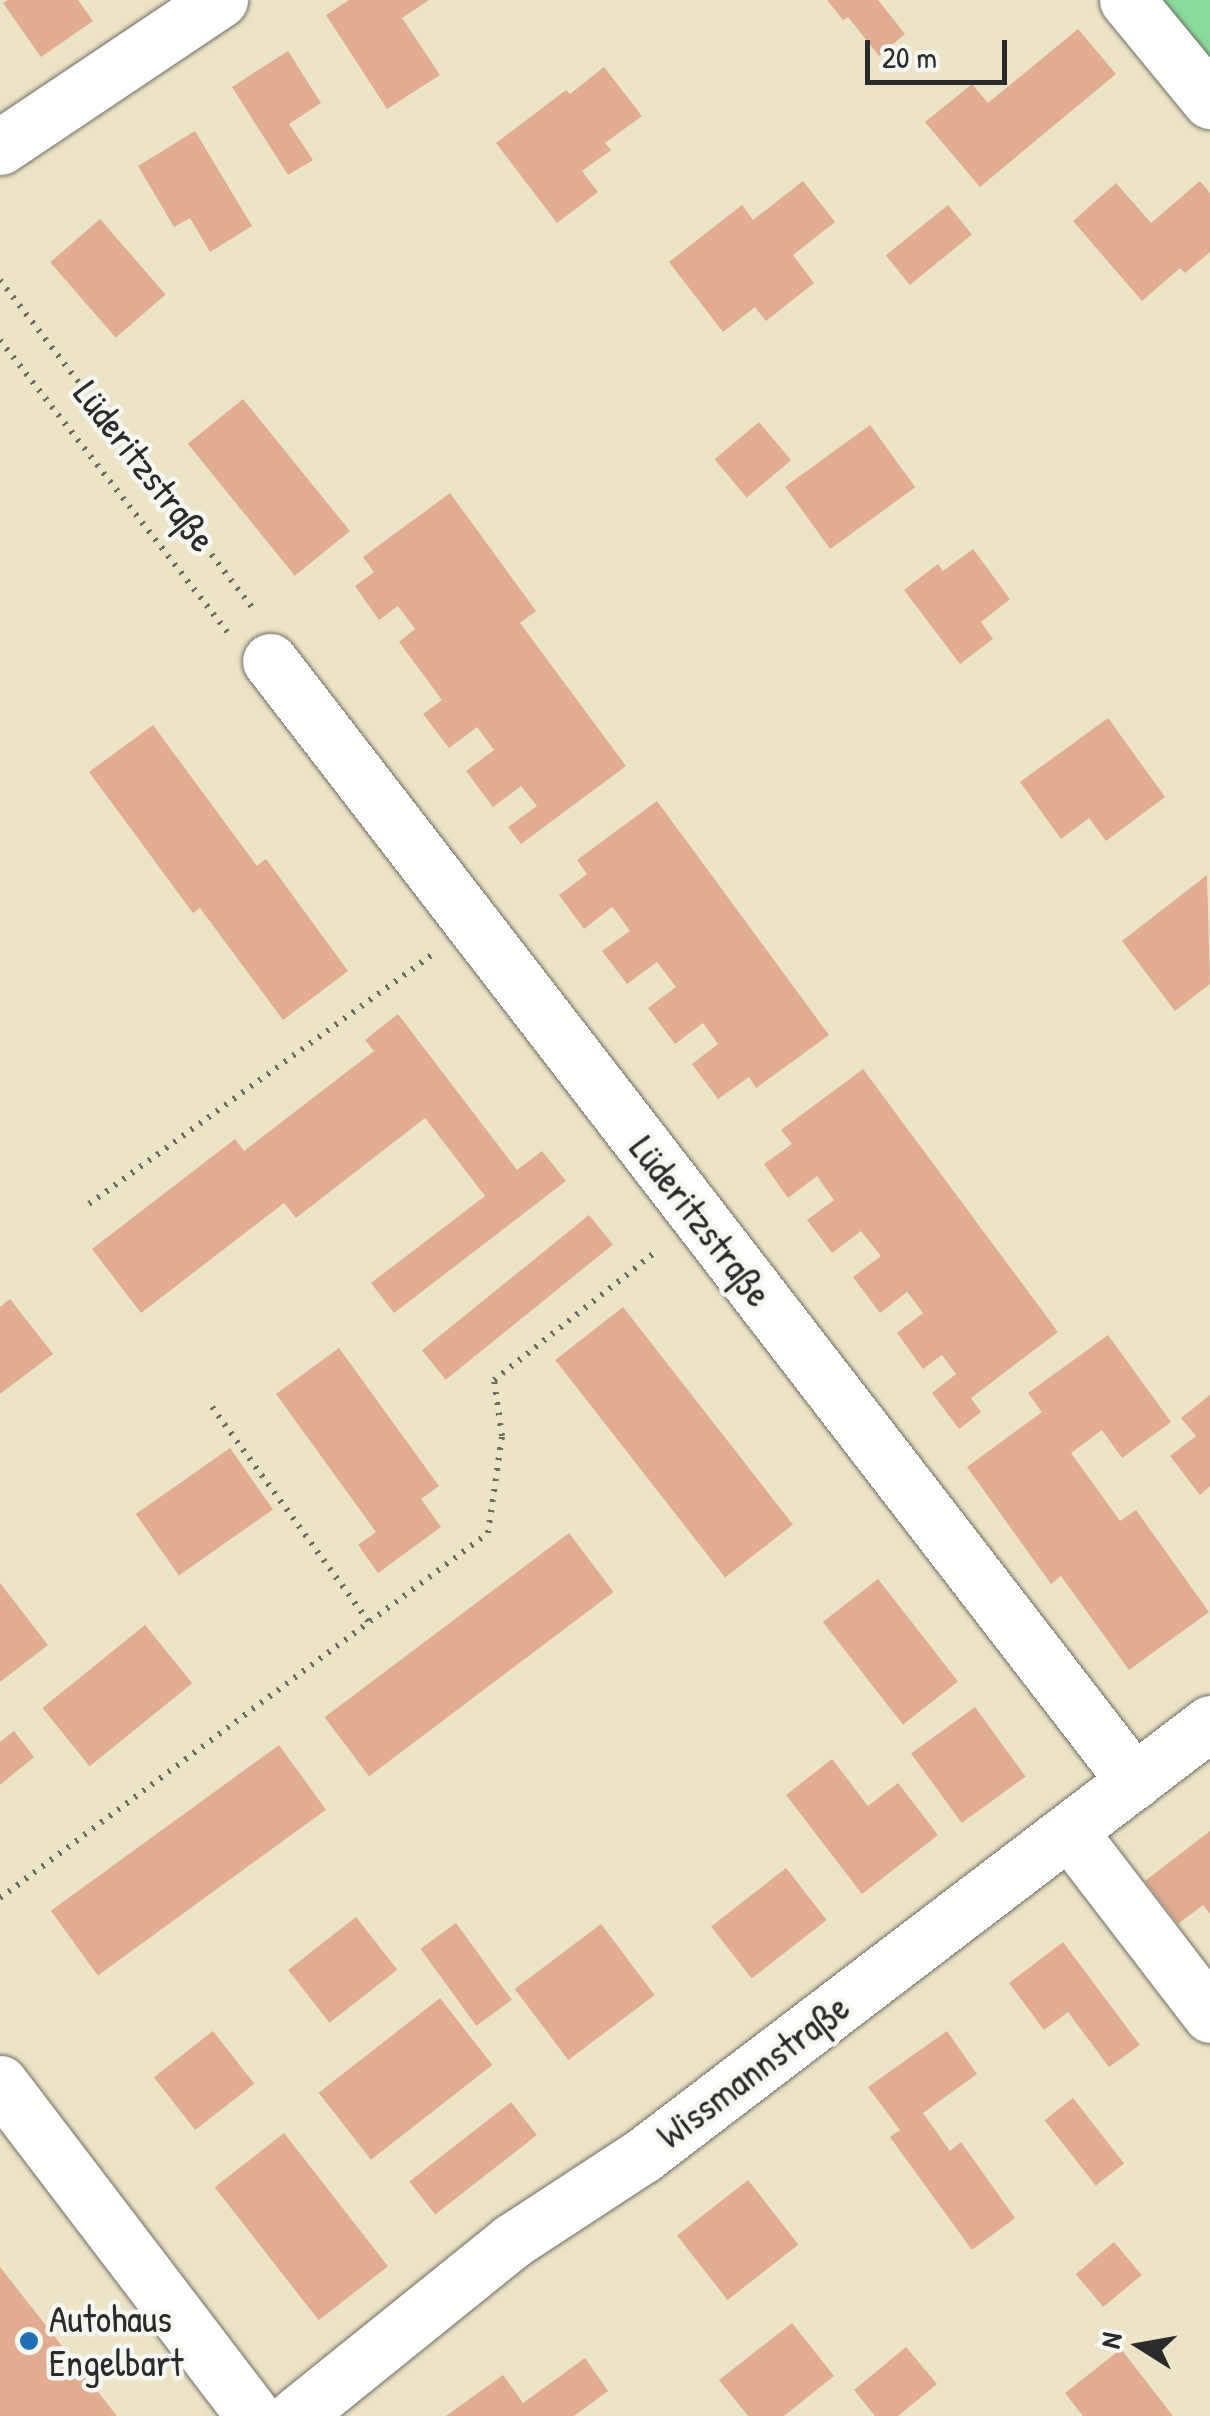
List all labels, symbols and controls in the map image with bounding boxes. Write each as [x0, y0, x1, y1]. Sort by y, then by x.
scale bar [870, 20, 1012, 82]
text: 20 m [882, 37, 937, 77]
street label: Lüderitzstraße [64, 372, 226, 560]
street label: Lüderitzstraße [620, 1127, 782, 1315]
street label: Wissmannstraße [648, 1984, 858, 2158]
place label: Autohaus Engelbart [49, 2296, 183, 2386]
north arrow [1090, 2296, 1190, 2396]
text: N [1090, 2329, 1131, 2351]
marker: Autohaus Engelbart [18, 2330, 40, 2352]

